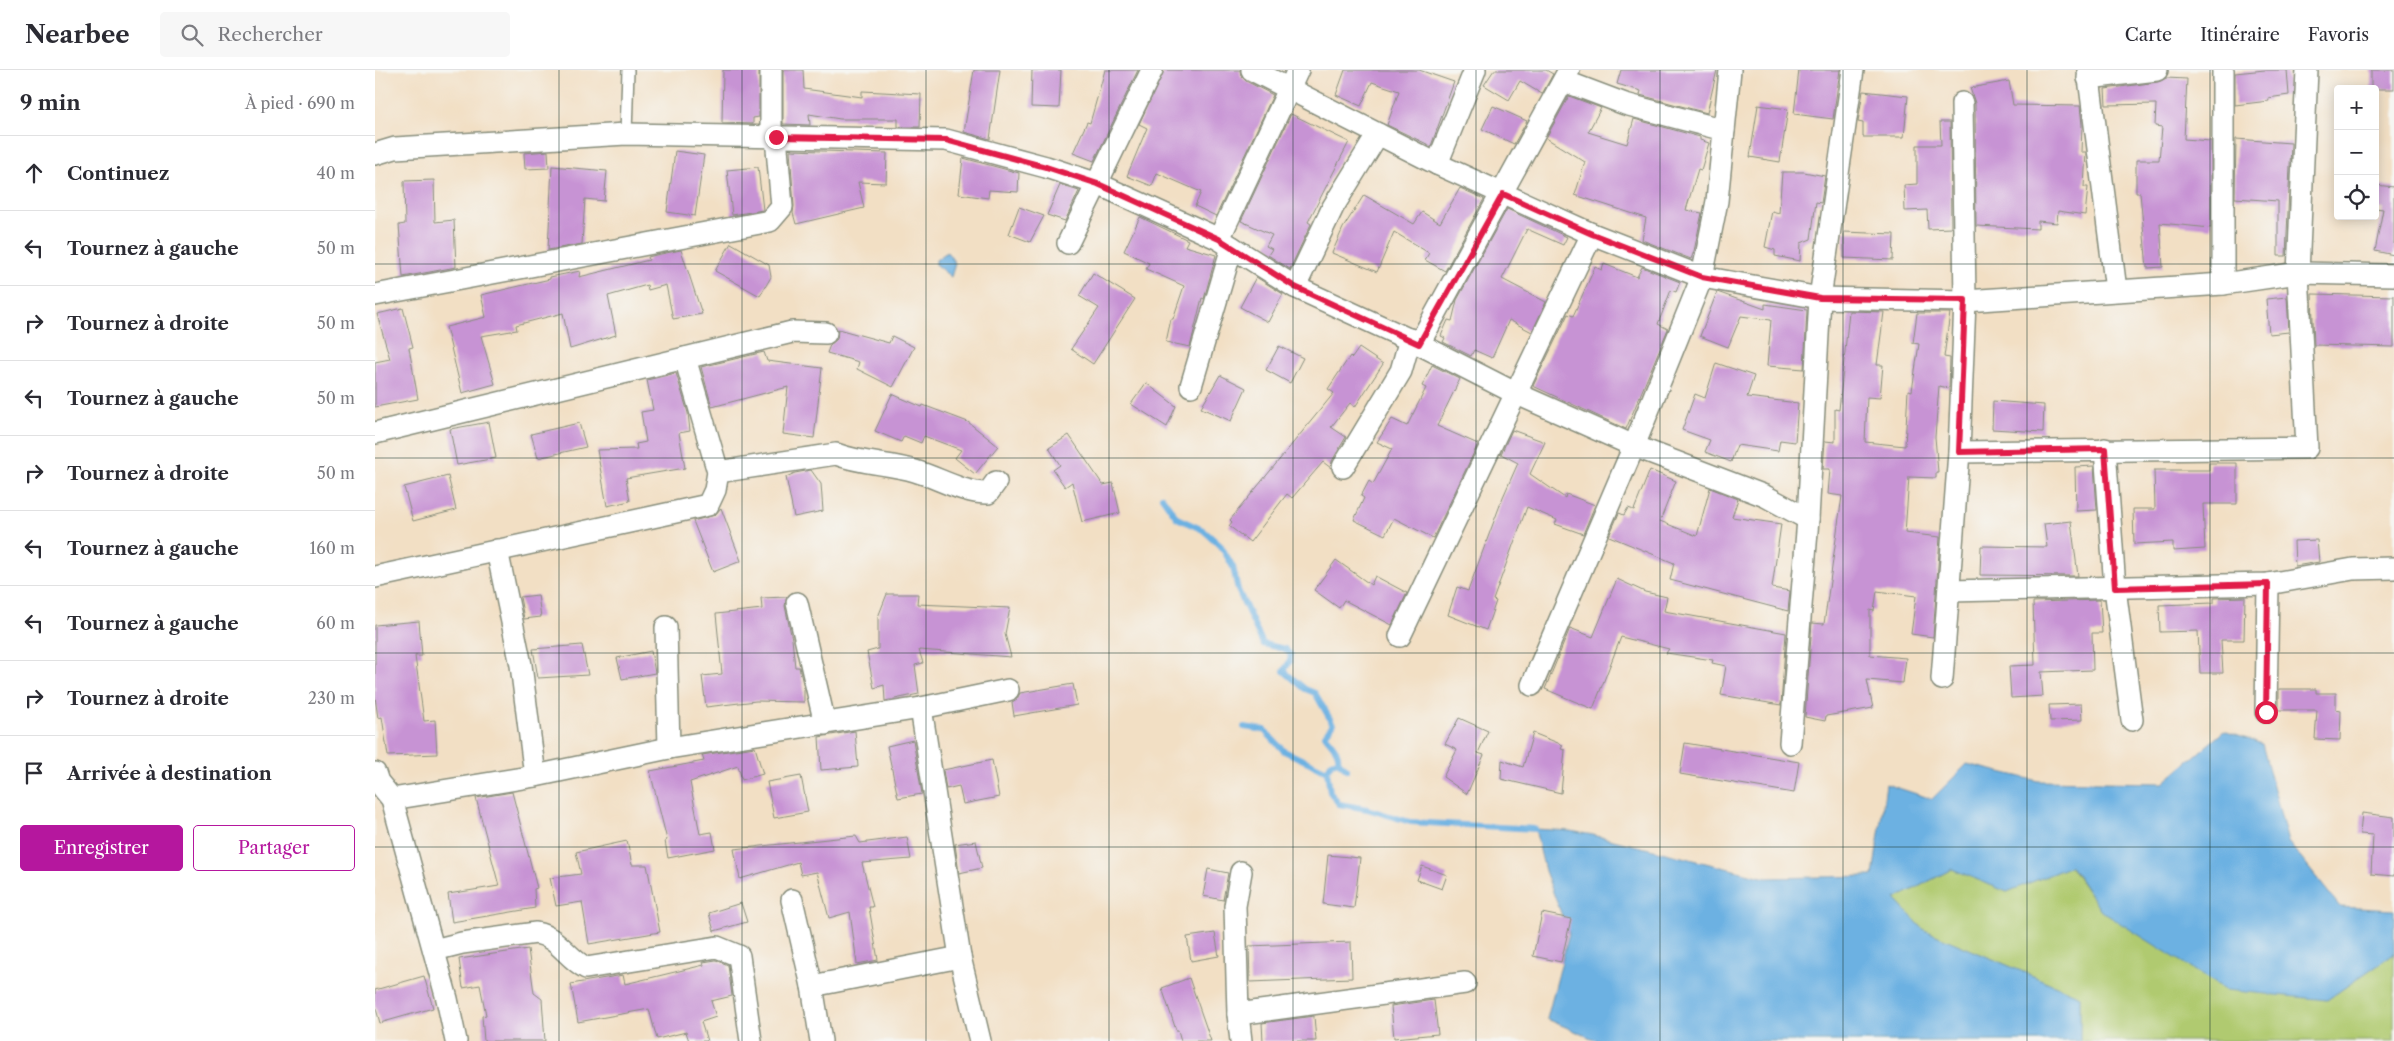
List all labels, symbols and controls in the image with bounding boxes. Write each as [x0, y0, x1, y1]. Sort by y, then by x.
search box [160, 12, 510, 57]
text: Nearbee [25, 20, 130, 49]
icon: search [178, 21, 206, 49]
text: Rechercher [218, 23, 323, 46]
text: Carte [2125, 24, 2172, 46]
text: Itinéraire [2200, 24, 2280, 46]
text: Favoris [2308, 24, 2369, 46]
map controls [2334, 85, 2379, 220]
button: + [2334, 85, 2379, 130]
text: 9 min [20, 90, 81, 115]
text: À pied · 690 m [245, 93, 355, 113]
route end [765, 126, 788, 149]
button: − [2334, 130, 2379, 175]
icon: ahead [20, 159, 48, 187]
text: Continuez [67, 162, 169, 185]
text: 40 m [316, 163, 355, 183]
button: locate [2334, 175, 2379, 220]
icon: left [20, 234, 48, 262]
text: Tournez à gauche [67, 237, 239, 260]
text: 50 m [317, 238, 355, 258]
icon: right [20, 309, 48, 337]
text: Tournez à droite [67, 312, 229, 335]
text: 50 m [317, 313, 355, 333]
icon: left [20, 384, 48, 412]
text: Tournez à gauche [67, 387, 239, 410]
text: 50 m [317, 388, 355, 408]
icon: right [20, 459, 48, 487]
text: Tournez à droite [67, 462, 229, 485]
text: 50 m [317, 463, 355, 483]
icon: left [20, 534, 48, 562]
text: Tournez à gauche [67, 537, 239, 560]
text: 160 m [310, 538, 355, 558]
icon: left [20, 609, 48, 637]
text: Tournez à gauche [67, 612, 239, 635]
text: 60 m [316, 613, 355, 633]
icon: right [20, 684, 48, 712]
text: Tournez à droite [67, 687, 229, 710]
text: 230 m [308, 688, 355, 708]
route start [2255, 701, 2278, 724]
icon: arrive [20, 759, 48, 787]
text: Arrivée à destination [67, 762, 272, 785]
button: Enregistrer [20, 825, 183, 871]
button: Partager [193, 825, 355, 871]

